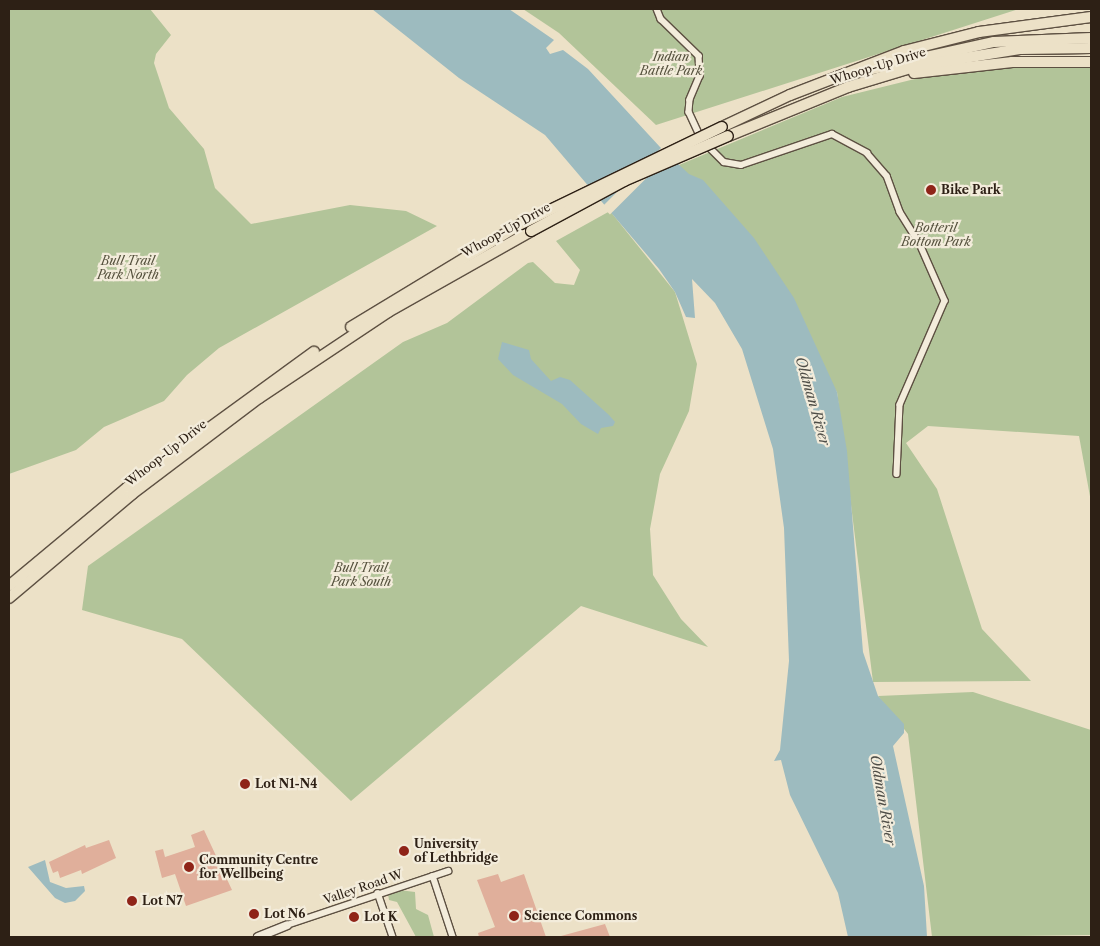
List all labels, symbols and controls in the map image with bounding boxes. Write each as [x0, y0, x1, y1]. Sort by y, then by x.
street label: Whoop-Up Drive [828, 45, 928, 87]
park label: Indian Battle Park [640, 50, 702, 78]
place label: Bike Park [941, 183, 1001, 197]
marker: Bike Park [925, 184, 937, 196]
street label: Whoop-Up Drive [459, 200, 553, 260]
park label: Botteril Bottom Park [901, 221, 971, 249]
park label: Bull Trail Park North [97, 254, 159, 282]
water label: Oldman River [792, 355, 834, 447]
street label: Whoop-Up Drive [122, 417, 210, 489]
park label: Bull Trail Park South [331, 561, 391, 589]
water label: Oldman River [867, 753, 899, 847]
place label: Lot N1-N4 [255, 777, 317, 791]
marker: Lot N1-N4 [239, 778, 251, 790]
place label: University of Lethbridge [414, 837, 498, 865]
marker: University of Lethbridge [398, 845, 410, 857]
place label: Community Centre for Wellbeing [199, 853, 319, 881]
marker: Community Centre for Wellbeing [183, 861, 195, 873]
street label: Valley Road W [321, 867, 405, 907]
place label: Lot N7 [142, 894, 182, 908]
marker: Lot N7 [126, 895, 138, 907]
place label: Lot N6 [264, 907, 305, 921]
marker: Lot N6 [248, 908, 260, 920]
place label: Science Commons [524, 909, 637, 923]
place label: Lot K [364, 910, 397, 924]
marker: Science Commons [508, 910, 520, 922]
marker: Lot K [348, 911, 360, 923]

